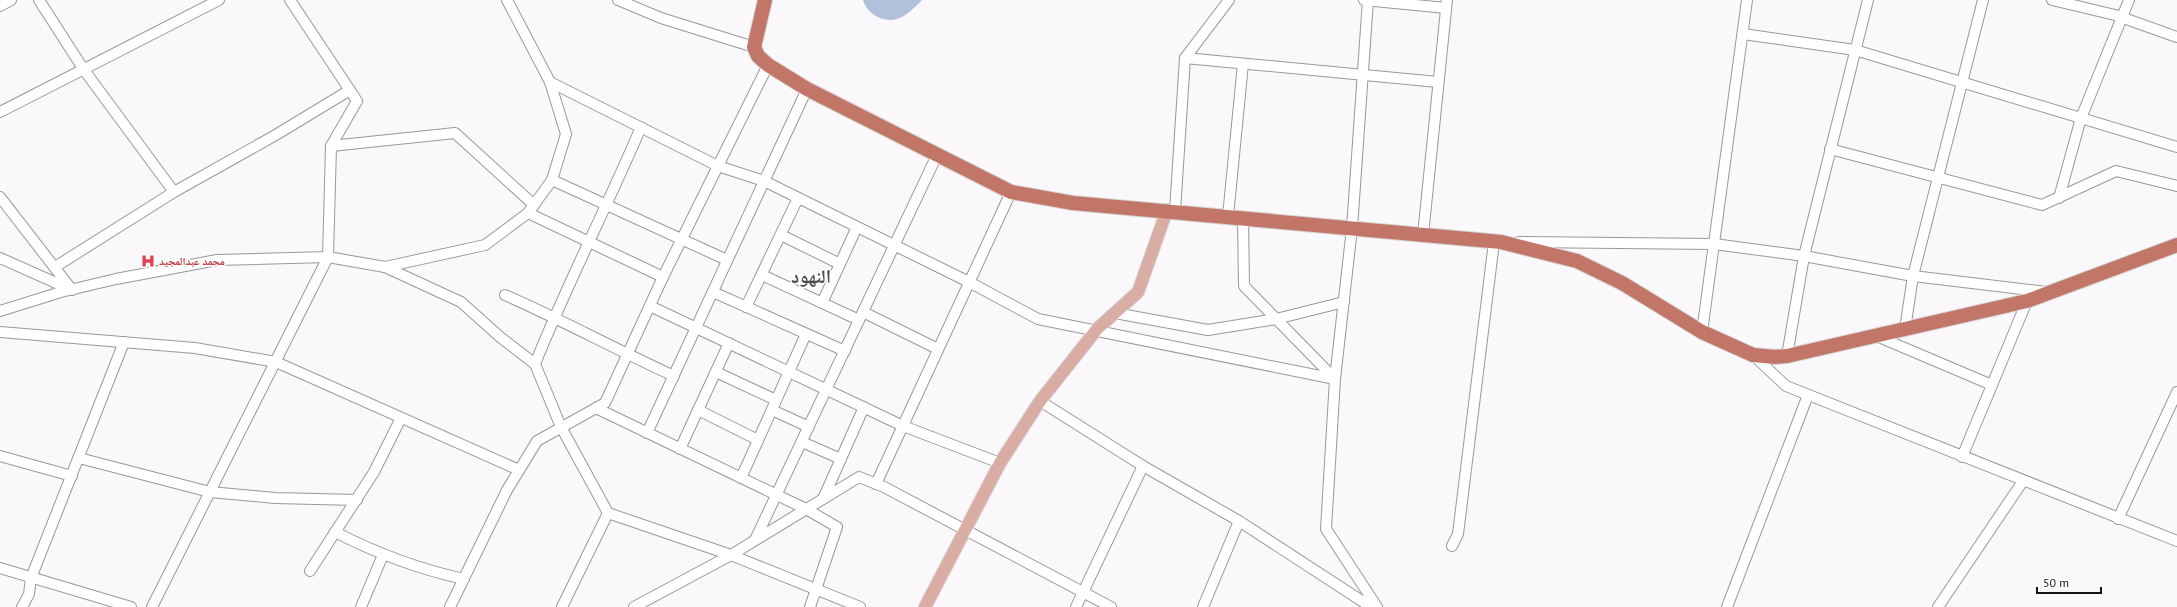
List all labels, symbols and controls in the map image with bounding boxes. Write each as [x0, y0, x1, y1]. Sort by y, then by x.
hospital icon: محمد عبدالمجيد [140, 253, 156, 269]
place label: محمد عبدالمجيد [159, 254, 225, 268]
district label: النهود [791, 264, 831, 288]
scale bar [2037, 569, 2101, 595]
text: 50 m [2043, 575, 2069, 590]

